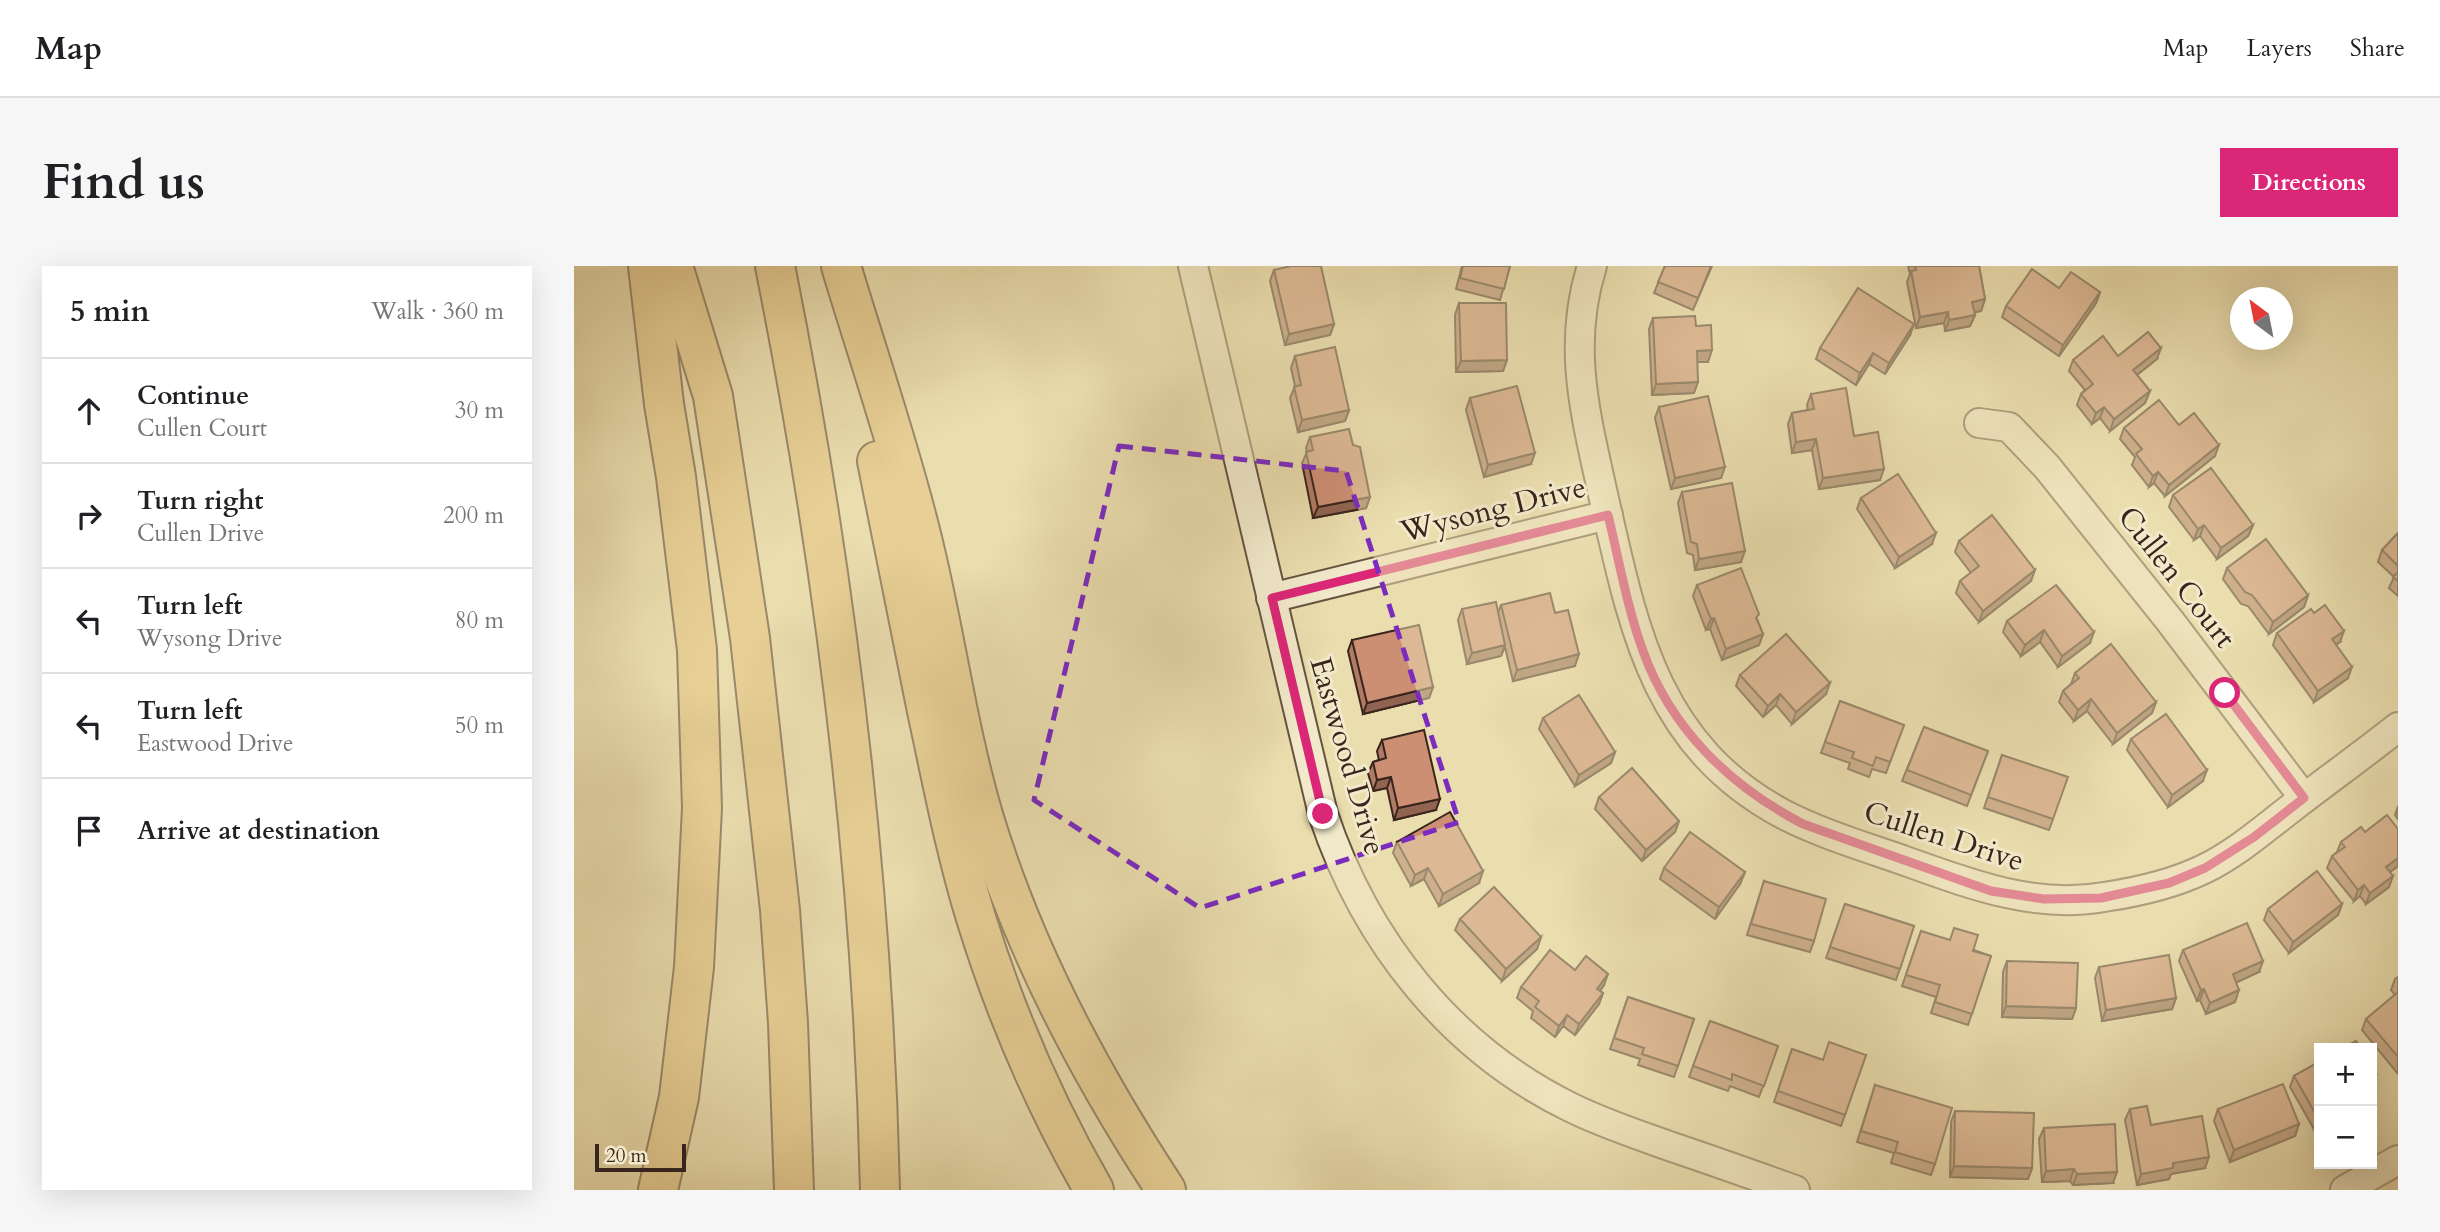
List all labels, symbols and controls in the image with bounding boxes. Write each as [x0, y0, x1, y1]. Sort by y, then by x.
text: Map [35, 26, 102, 71]
text: Map [2163, 32, 2209, 65]
text: Layers [2247, 32, 2312, 65]
text: Share [2350, 32, 2405, 65]
button: Directions [2220, 148, 2398, 217]
text: Find us [42, 149, 205, 216]
north arrow [2230, 287, 2293, 350]
text: 5 min [70, 291, 150, 332]
text: Walk · 360 m [371, 296, 504, 327]
text: Continue [137, 378, 249, 413]
icon: ahead [70, 392, 108, 430]
text: 30 m [455, 395, 504, 426]
text: Cullen Court [137, 413, 267, 444]
street label: Wysong Drive [1395, 467, 1590, 553]
text: Turn right [137, 483, 264, 518]
icon: right [70, 497, 108, 535]
street label: Cullen Court [2108, 498, 2245, 657]
text: 200 m [443, 500, 504, 531]
text: Cullen Drive [137, 518, 264, 549]
text: Turn left [137, 588, 242, 623]
icon: left [70, 602, 108, 640]
text: 80 m [455, 605, 504, 636]
text: Wysong Drive [137, 623, 282, 654]
street label: Eastwood Drive [1300, 652, 1395, 860]
route start [2209, 677, 2240, 708]
text: Turn left [137, 693, 242, 728]
icon: left [70, 707, 108, 745]
text: 50 m [455, 710, 504, 741]
text: Eastwood Drive [137, 728, 293, 759]
street label: Cullen Drive [1859, 791, 2029, 882]
route end [1307, 798, 1338, 829]
icon: arrive [70, 812, 108, 850]
text: Arrive at destination [137, 813, 380, 848]
map controls [2314, 1043, 2377, 1169]
button: + [2314, 1043, 2377, 1106]
button: − [2314, 1106, 2377, 1169]
scale bar [595, 1141, 686, 1173]
text: 20 m [606, 1143, 647, 1169]

